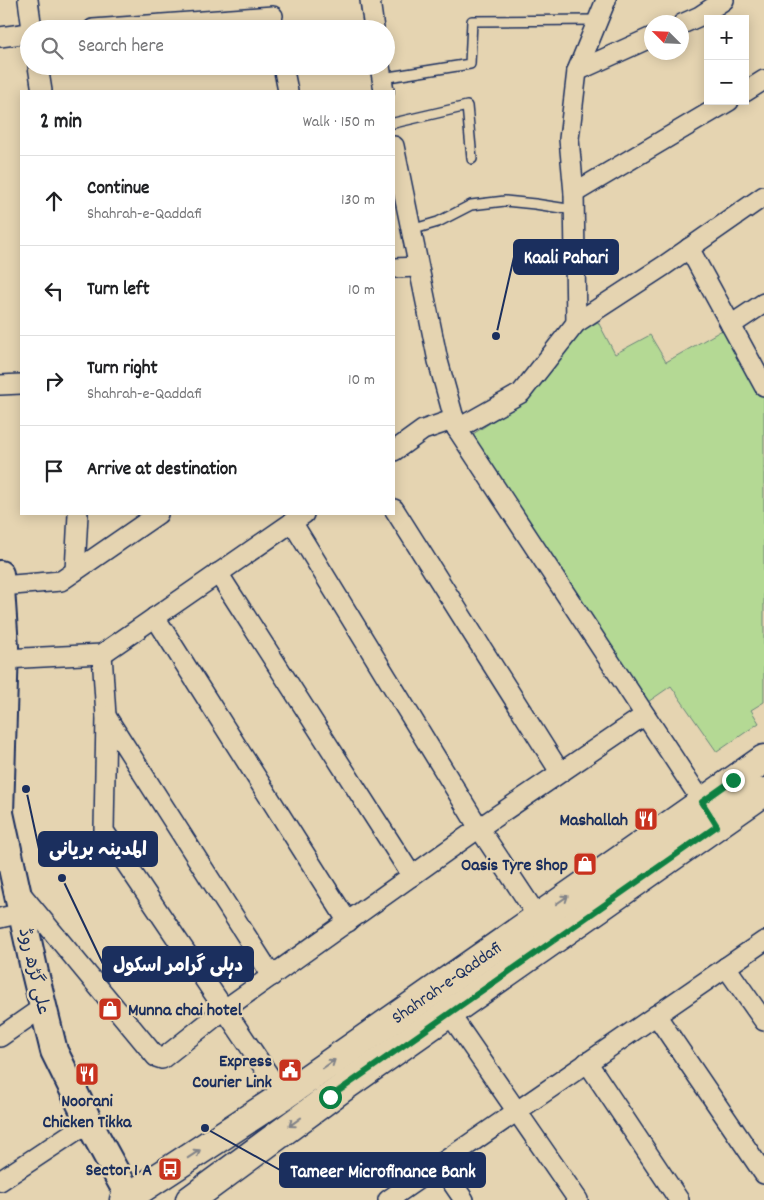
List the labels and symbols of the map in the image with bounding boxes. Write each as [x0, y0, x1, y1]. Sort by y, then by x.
north arrow [644, 15, 689, 60]
callout: Kaali Pahari [514, 240, 618, 274]
text: Kaali Pahari [524, 246, 609, 273]
route end [722, 769, 745, 792]
restaurant icon: Mashallah [633, 806, 659, 832]
place label: Mashallah [559, 809, 628, 834]
callout: المدینہ بریانی [39, 832, 157, 866]
text: المدینہ بریانی [49, 838, 147, 865]
shop icon: Oasis Tyre Shop [572, 851, 598, 877]
place label: Oasis Tyre Shop [461, 854, 568, 879]
one-way arrow [555, 895, 569, 905]
street label: علی گڑھ روڈ [10, 926, 55, 1017]
street label: Shahrah-e-Qaddafi [387, 937, 507, 1031]
callout: دہلی گرامر اسکول [103, 947, 253, 981]
text: دہلی گرامر اسکول [113, 953, 243, 981]
shop icon: Munna chai hotel [97, 996, 123, 1022]
place label: Munna chai hotel [128, 999, 243, 1024]
place label: Express Courier Link [192, 1050, 273, 1096]
public building icon: Express Courier Link [277, 1057, 303, 1083]
one-way arrow [322, 1059, 336, 1069]
restaurant icon: Noorani Chicken Tikka [74, 1061, 100, 1087]
route start [319, 1086, 342, 1109]
place label: Noorani Chicken Tikka [42, 1090, 132, 1136]
one-way arrow [288, 1117, 302, 1127]
one-way arrow [187, 1149, 201, 1159]
callout: Tameer Microfinance Bank [280, 1153, 485, 1187]
bus stop icon: Sector 1 A [157, 1156, 183, 1182]
place label: Sector 1 A [86, 1159, 152, 1184]
text: Tameer Microfinance Bank [290, 1160, 476, 1187]

